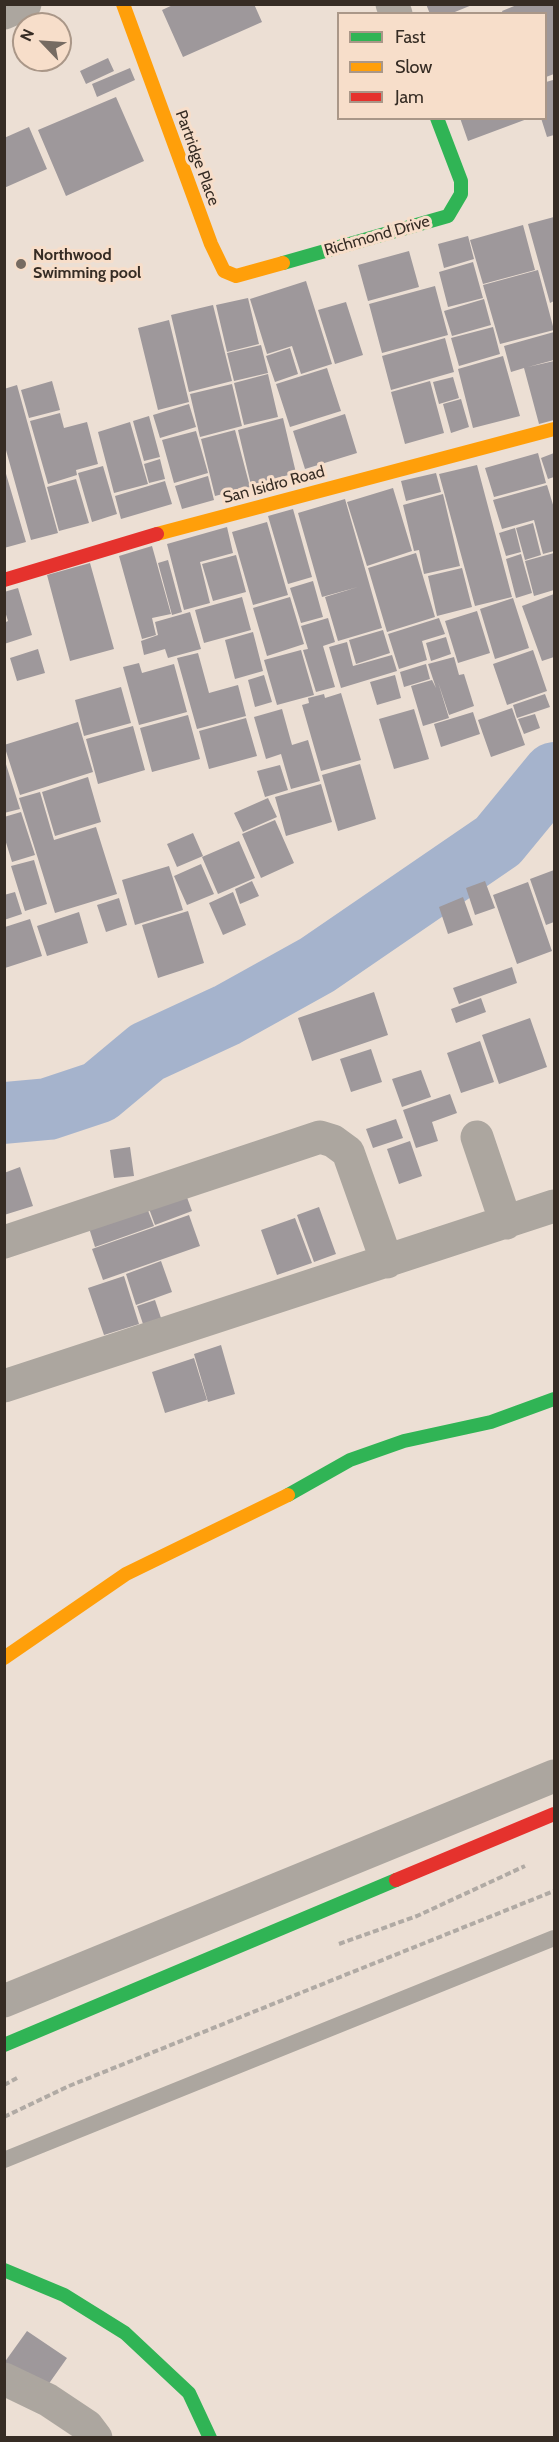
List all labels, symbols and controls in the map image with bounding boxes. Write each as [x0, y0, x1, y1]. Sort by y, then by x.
north arrow [12, 12, 72, 72]
legend [337, 12, 547, 120]
text: N [16, 26, 38, 44]
text: Fast [395, 26, 426, 48]
text: Slow [395, 56, 432, 78]
text: Jam [395, 86, 424, 108]
street label: Partridge Place [171, 108, 223, 208]
street label: Richmond Drive [322, 212, 432, 260]
place label: Northwood Swimming pool [33, 245, 141, 283]
marker: Northwood Swimming pool [14, 257, 28, 271]
street label: San Isidro Road [221, 462, 327, 508]

